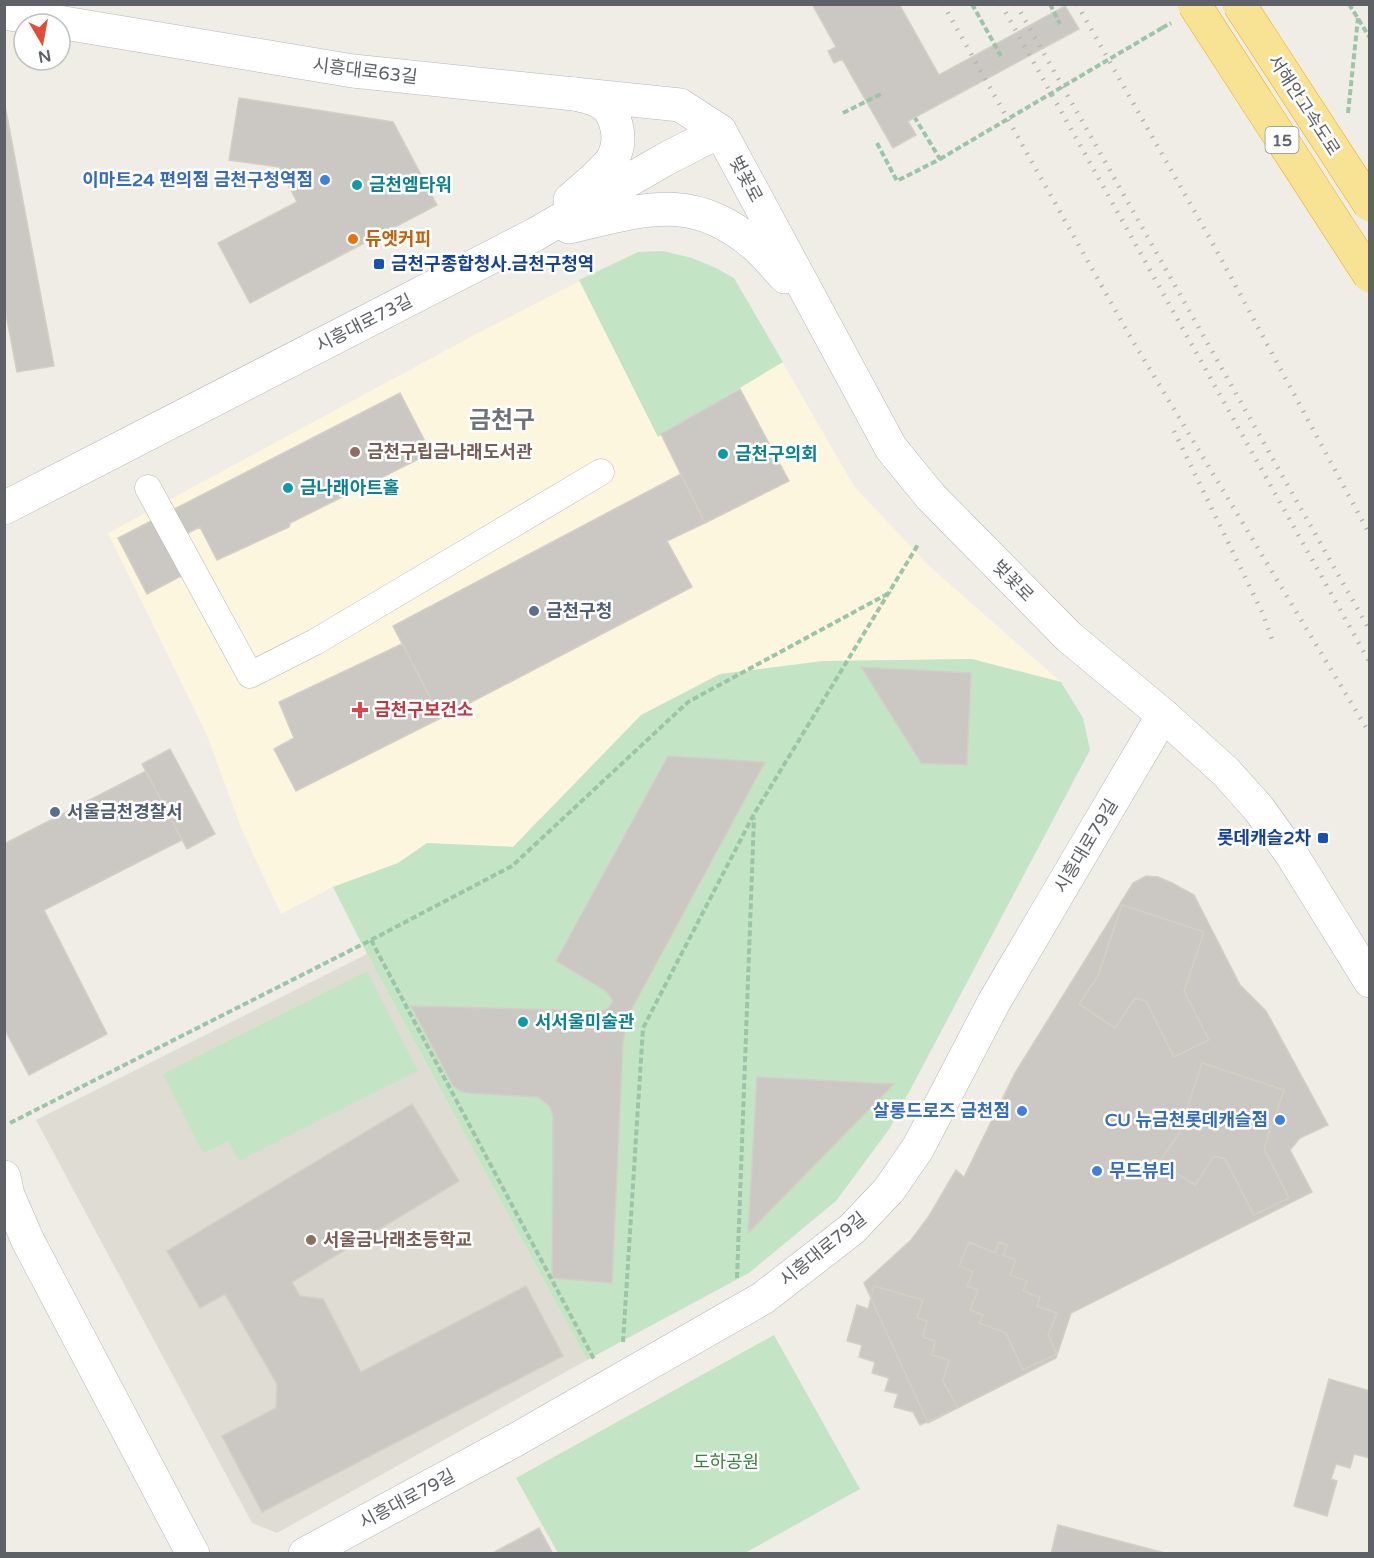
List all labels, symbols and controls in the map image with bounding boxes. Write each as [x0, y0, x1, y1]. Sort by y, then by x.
north arrow [12, 12, 72, 72]
text: N [36, 45, 52, 67]
street label: 서해안고속도로 [1263, 50, 1345, 160]
street label: 시흥대로63길 [311, 54, 419, 88]
road number: 15 [1266, 127, 1298, 153]
street label: 벚꽃로 [725, 152, 767, 206]
place label: 이마트24 편의점 금천구청역점 [82, 169, 313, 191]
marker: 이마트24 편의점 금천구청역점 [318, 173, 332, 187]
place label: 금천엠타워 [369, 174, 452, 196]
marker: 금천엠타워 [350, 178, 364, 192]
place label: 듀엣커피 [365, 228, 431, 250]
marker: 듀엣커피 [346, 232, 360, 246]
place label: 금천구종합청사.금천구청역 [391, 253, 594, 275]
marker: 금천구종합청사.금천구청역 [372, 257, 386, 271]
street label: 시흥대로73길 [312, 289, 416, 357]
district label: 금천구 [469, 406, 535, 435]
place label: 금천구립금나래도서관 [367, 441, 533, 463]
place label: 금천구의회 [735, 443, 818, 465]
marker: 금천구립금나래도서관 [348, 445, 362, 459]
marker: 금천구의회 [716, 447, 730, 461]
place label: 금나래아트홀 [300, 477, 399, 499]
marker: 금나래아트홀 [281, 481, 295, 495]
street label: 벚꽃로 [988, 555, 1038, 607]
place label: 금천구청 [546, 600, 612, 622]
marker: 금천구청 [527, 604, 541, 618]
place label: 금천구보건소 [374, 699, 473, 721]
marker: 금천구보건소 [351, 701, 369, 719]
street label: 시흥대로79길 [1049, 795, 1123, 897]
place label: 서울금천경찰서 [67, 801, 183, 823]
marker: 서울금천경찰서 [48, 805, 62, 819]
place label: 롯데캐슬2차 [1217, 827, 1311, 849]
marker: 롯데캐슬2차 [1316, 831, 1330, 845]
place label: 서서울미술관 [535, 1011, 635, 1033]
marker: 서서울미술관 [516, 1015, 530, 1029]
place label: 살롱드로즈 금천점 [873, 1100, 1010, 1122]
marker: 살롱드로즈 금천점 [1015, 1104, 1029, 1118]
place label: CU 뉴금천롯데캐슬점 [1105, 1109, 1268, 1131]
marker: CU 뉴금천롯데캐슬점 [1273, 1113, 1287, 1127]
place label: 무드뷰티 [1109, 1160, 1175, 1182]
marker: 무드뷰티 [1090, 1164, 1104, 1178]
street label: 시흥대로79길 [775, 1207, 871, 1291]
place label: 서울금나래초등학교 [323, 1229, 472, 1251]
marker: 서울금나래초등학교 [304, 1233, 318, 1247]
park label: 도하공원 [693, 1451, 759, 1473]
street label: 시흥대로79길 [355, 1465, 459, 1533]

